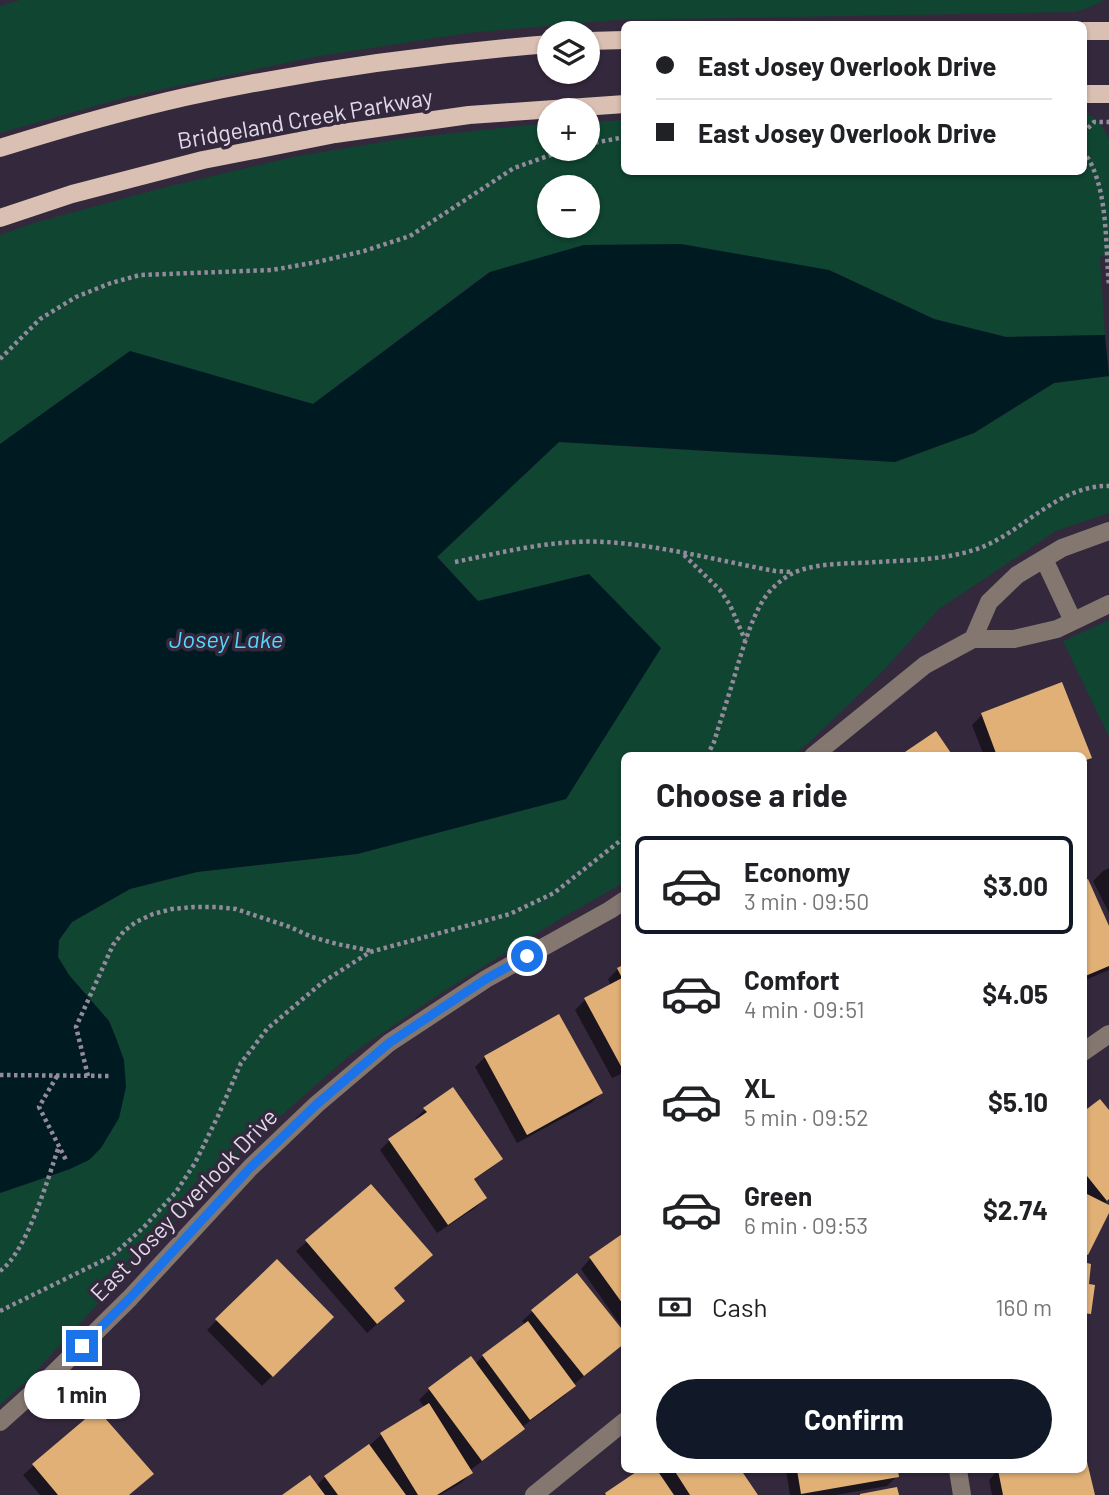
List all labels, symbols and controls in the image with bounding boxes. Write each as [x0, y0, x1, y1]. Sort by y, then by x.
map controls [537, 21, 600, 238]
button: layers [537, 21, 600, 84]
text: East Josey Overlook Drive [698, 50, 996, 81]
street label: Bridgeland Creek Parkway [175, 82, 435, 154]
button: + [537, 98, 600, 161]
text: East Josey Overlook Drive [698, 117, 996, 148]
button: − [537, 175, 600, 238]
water label: Josey Lake [169, 624, 283, 653]
text: Choose a ride [656, 775, 848, 813]
icon: car [660, 854, 723, 917]
text: Economy [744, 856, 850, 887]
text: $3.00 [983, 870, 1048, 901]
text: 3 min · 09:50 [744, 887, 869, 915]
route start [511, 940, 543, 972]
icon: car [660, 962, 723, 1025]
text: Comfort [744, 964, 840, 995]
text: $4.05 [982, 978, 1048, 1009]
text: 4 min · 09:51 [744, 995, 865, 1023]
icon: car [660, 1070, 723, 1133]
text: XL [744, 1072, 775, 1103]
text: $5.10 [988, 1086, 1048, 1117]
street label: East Josey Overlook Drive [84, 1102, 283, 1306]
text: 5 min · 09:52 [744, 1103, 869, 1131]
icon: car [660, 1178, 723, 1241]
text: Green [744, 1180, 812, 1211]
text: $2.74 [983, 1194, 1048, 1225]
text: 6 min · 09:53 [744, 1211, 868, 1239]
icon: cash [656, 1288, 694, 1326]
text: Cash [712, 1291, 767, 1322]
text: 160 m [995, 1293, 1052, 1321]
route end [66, 1330, 98, 1362]
callout: 1 min [24, 1370, 140, 1420]
button: Confirm [656, 1379, 1052, 1459]
text: 1 min [57, 1380, 107, 1408]

